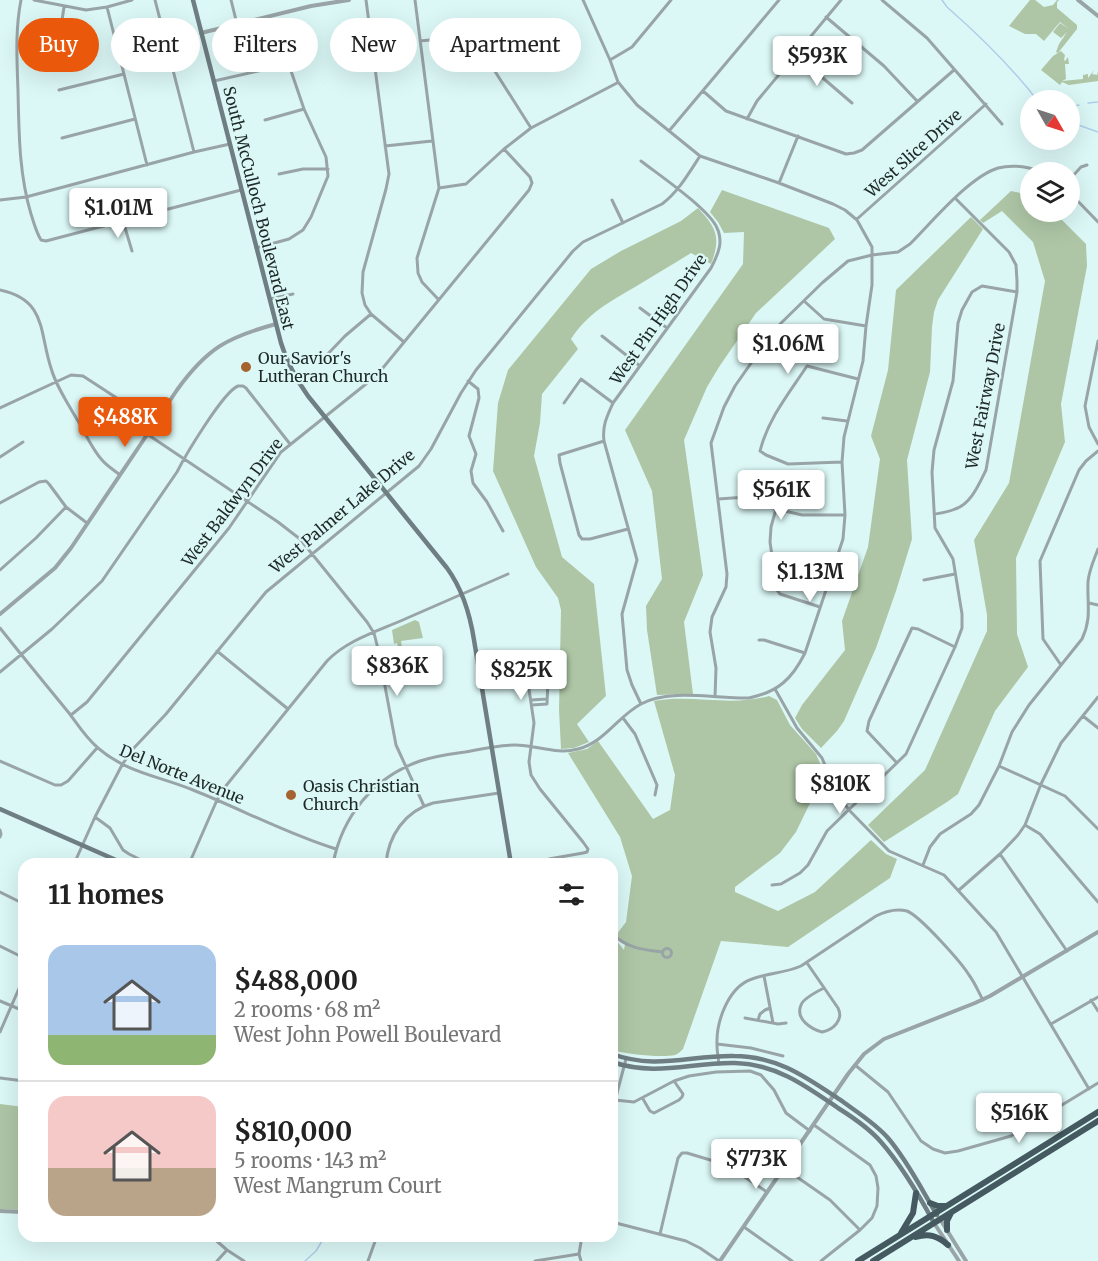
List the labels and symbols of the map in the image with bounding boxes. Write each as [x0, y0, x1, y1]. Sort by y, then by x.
pin: $593K [775, 36, 859, 87]
street label: South McCulloch Boulevard East [219, 84, 299, 333]
north arrow [1020, 90, 1080, 150]
street label: West Slice Drive [860, 105, 965, 202]
pin: $1.01M [69, 188, 167, 239]
street label: West Pin High Drive [605, 250, 711, 389]
street label: West Fairway Drive [961, 321, 1009, 472]
pin: $1.06M [739, 324, 837, 375]
place label: Our Savior's Lutheran Church [258, 348, 389, 386]
marker: Our Savior's Lutheran Church [239, 360, 253, 374]
pin: $488K [83, 397, 167, 448]
street label: West Baldwyn Drive [177, 434, 287, 571]
street label: West Palmer Lake Drive [265, 445, 418, 578]
pin: $561K [739, 470, 823, 521]
pin: $1.13M [761, 552, 859, 603]
pin: $836K [355, 646, 439, 697]
pin: $825K [479, 650, 563, 701]
street label: Del Norte Avenue [117, 740, 247, 808]
pin: $810K [798, 764, 882, 815]
place label: Oasis Christian Church [303, 776, 420, 814]
marker: Oasis Christian Church [284, 788, 298, 802]
pin: $516K [977, 1093, 1061, 1144]
pin: $773K [714, 1139, 798, 1190]

